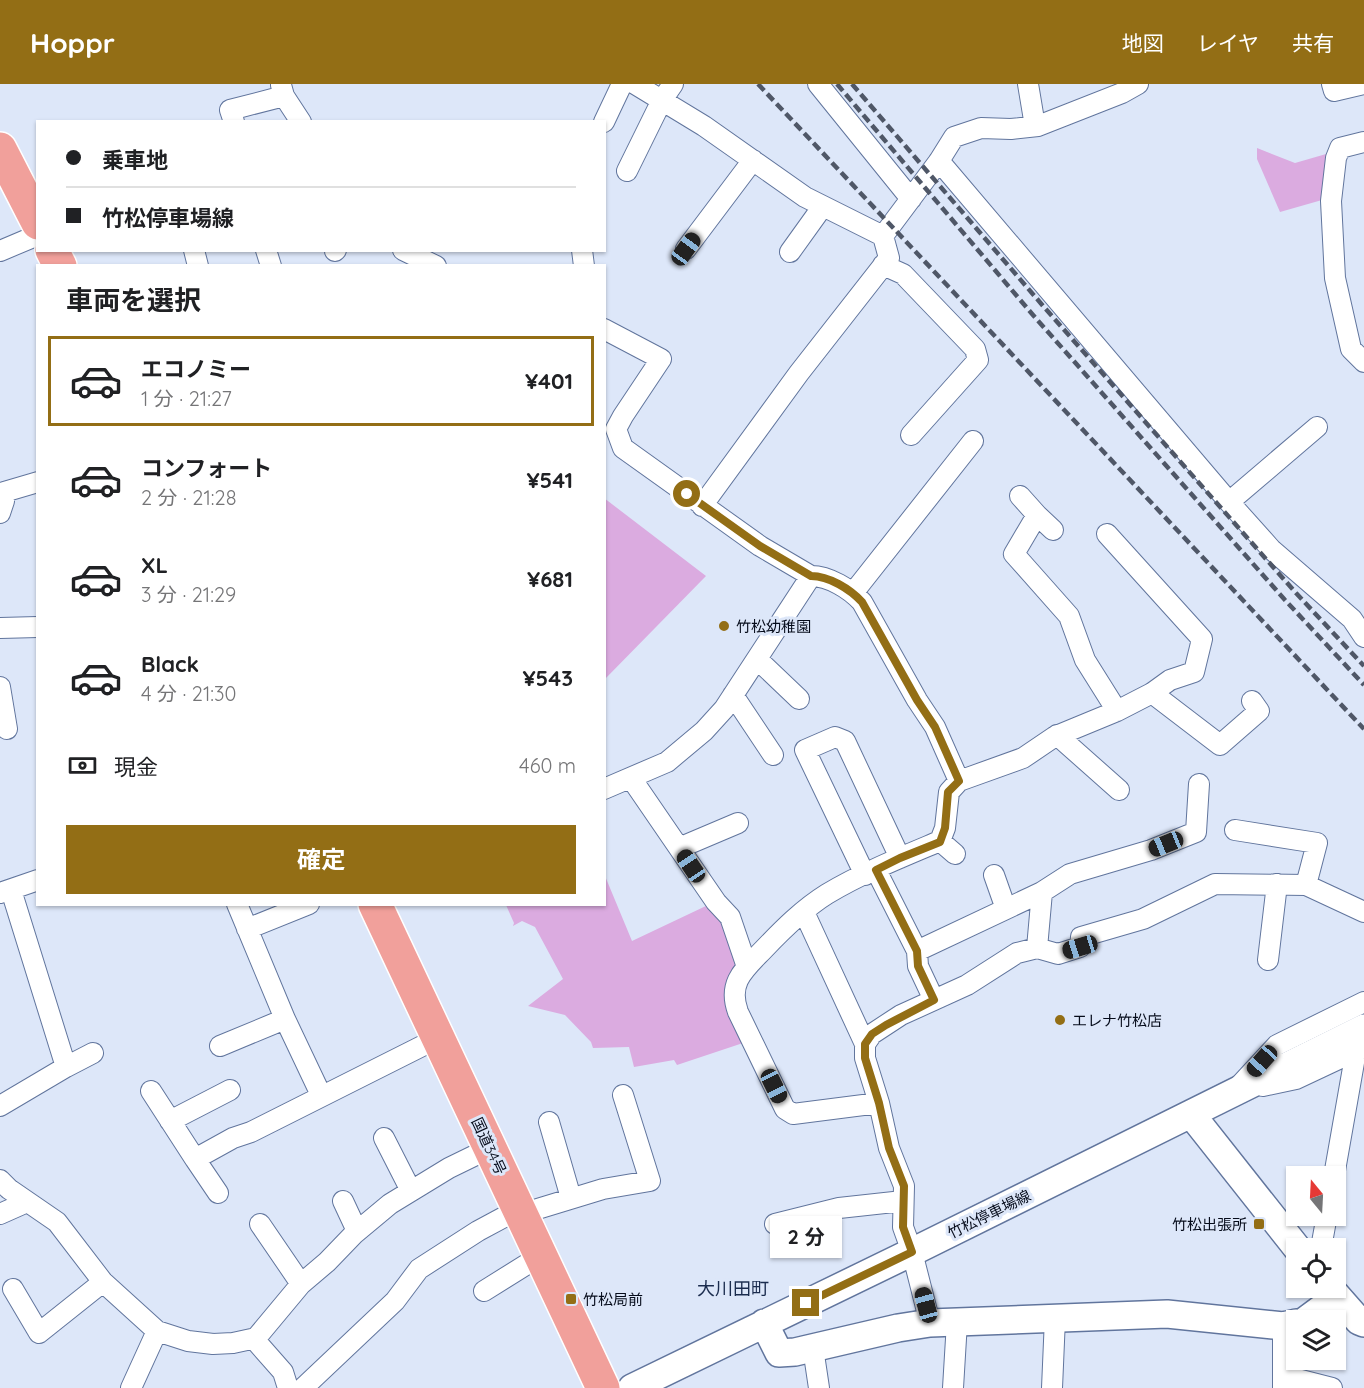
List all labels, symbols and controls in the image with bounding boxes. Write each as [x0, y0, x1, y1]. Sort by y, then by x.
text: Hoppr [30, 25, 115, 60]
text: 地図 [1122, 30, 1164, 56]
text: レイヤ [1197, 30, 1259, 56]
text: 共有 [1292, 30, 1334, 56]
text: 乗車地 [102, 146, 168, 174]
text: 竹松停車場線 [102, 204, 234, 232]
car [668, 229, 704, 269]
text: 車両を選択 [66, 283, 201, 317]
icon: car [69, 354, 123, 408]
text: エコノミー [141, 355, 251, 383]
text: ¥401 [525, 367, 573, 395]
text: 1 分 · 21:27 [141, 386, 232, 411]
icon: car [69, 453, 123, 507]
text: コンフォート [141, 454, 272, 482]
text: ¥541 [526, 466, 573, 494]
route start [673, 480, 700, 507]
text: 2 分 · 21:28 [141, 485, 236, 510]
text: XL [141, 551, 168, 579]
icon: car [69, 552, 123, 606]
text: ¥681 [527, 565, 573, 593]
text: 3 分 · 21:29 [141, 582, 236, 607]
place label: 竹松幼稚園 [736, 617, 811, 636]
marker: 竹松幼稚園 [717, 619, 731, 633]
text: Black [141, 650, 199, 678]
icon: car [69, 651, 123, 705]
text: ¥543 [522, 664, 573, 692]
text: 4 分 · 21:30 [141, 681, 236, 706]
icon: cash [66, 749, 99, 782]
text: 現金 [114, 753, 158, 781]
text: 460 m [519, 753, 576, 778]
button: 確定 [66, 825, 576, 894]
car [1146, 829, 1186, 859]
car [673, 846, 709, 886]
car [1060, 933, 1100, 961]
place label: エレナ竹松店 [1072, 1011, 1162, 1030]
marker: エレナ竹松店 [1053, 1013, 1067, 1027]
car [1243, 1042, 1281, 1080]
car [758, 1066, 790, 1106]
street label: 国道34号 [468, 1114, 510, 1178]
north arrow [1286, 1166, 1346, 1226]
map controls [1286, 1166, 1346, 1370]
street label: 竹松停車場線 [944, 1186, 1034, 1242]
place label: 竹松出張所 [1172, 1215, 1247, 1234]
callout: 2 分 [770, 1216, 842, 1258]
marker: 竹松出張所 [1252, 1217, 1266, 1231]
text: 2 分 [788, 1224, 824, 1249]
button: locate [1286, 1238, 1346, 1298]
district label: 大川田町 [697, 1277, 769, 1300]
car [913, 1285, 939, 1325]
route end [792, 1289, 819, 1316]
place label: 竹松局前 [583, 1290, 643, 1309]
marker: 竹松局前 [564, 1292, 578, 1306]
button: layers [1286, 1310, 1346, 1370]

